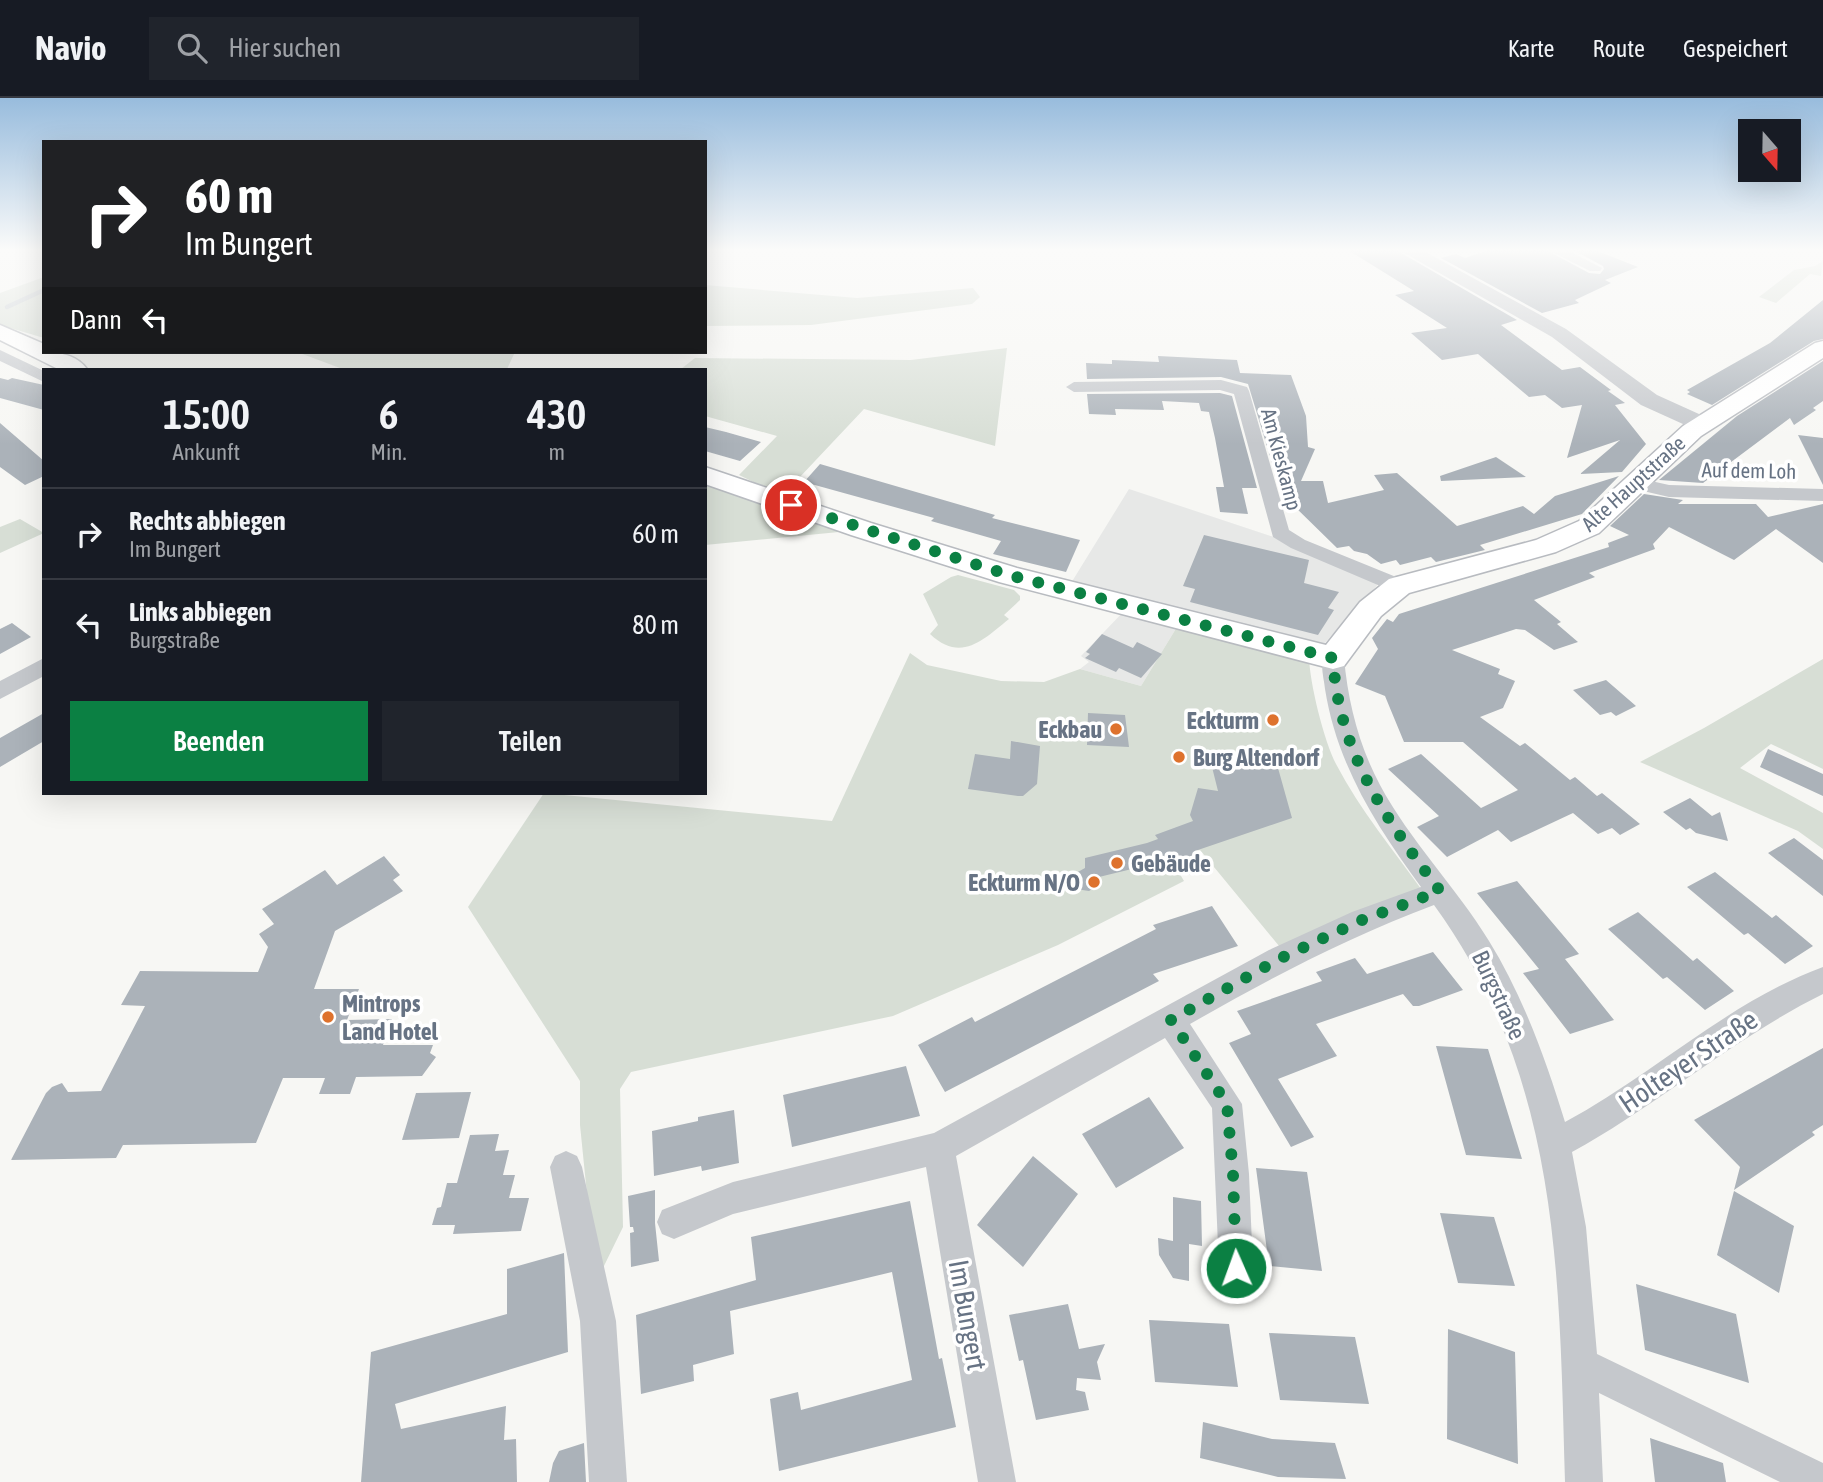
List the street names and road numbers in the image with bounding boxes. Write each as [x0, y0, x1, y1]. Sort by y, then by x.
street label: Am Kieskamp [1257, 405, 1307, 513]
street label: Alte Hauptstraße [1576, 430, 1690, 536]
street label: Auf dem Loh [1701, 457, 1797, 483]
street label: Burgstraße [1467, 946, 1531, 1044]
street label: Holteyer Straße [1613, 1003, 1763, 1119]
street label: Im Bungert [943, 1257, 993, 1373]

